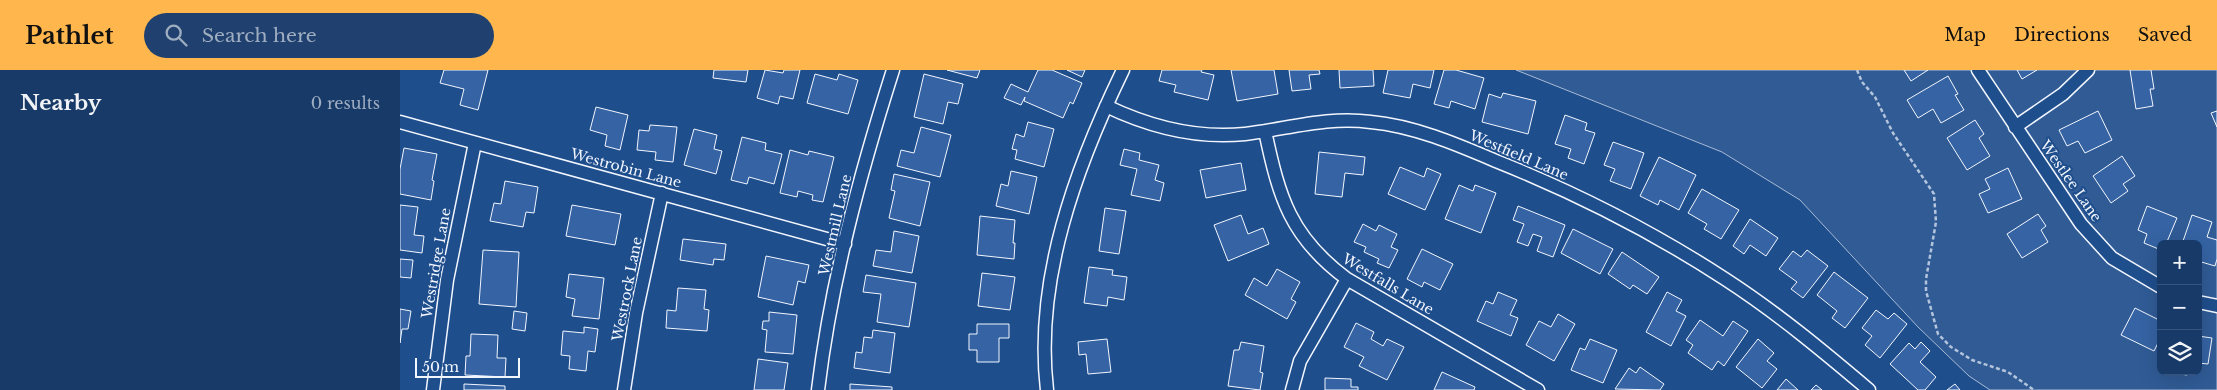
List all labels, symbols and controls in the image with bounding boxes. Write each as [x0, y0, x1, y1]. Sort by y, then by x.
search box [144, 13, 494, 58]
text: Pathlet [25, 21, 114, 50]
icon: search [162, 21, 190, 49]
text: Search here [202, 24, 317, 47]
text: Map [1944, 24, 1986, 46]
text: Directions [2014, 24, 2110, 46]
text: Saved [2138, 24, 2192, 46]
text: Nearby [20, 90, 101, 116]
text: 0 results [311, 93, 380, 113]
street label: Westfield Lane [1466, 126, 1571, 184]
street label: Westlee Lane [2036, 136, 2106, 225]
street label: Westrobin Lane [568, 144, 683, 191]
street label: Westmill Lane [814, 173, 855, 278]
street label: Westridge Lane [417, 206, 455, 321]
street label: Westrock Lane [608, 235, 646, 344]
map controls [2157, 240, 2202, 375]
button: + [2157, 240, 2202, 285]
street label: Westfalls Lane [1338, 249, 1437, 318]
button: − [2157, 285, 2202, 330]
button: layers [2157, 330, 2202, 375]
scale bar [415, 355, 520, 378]
text: 50 m [422, 358, 459, 376]

